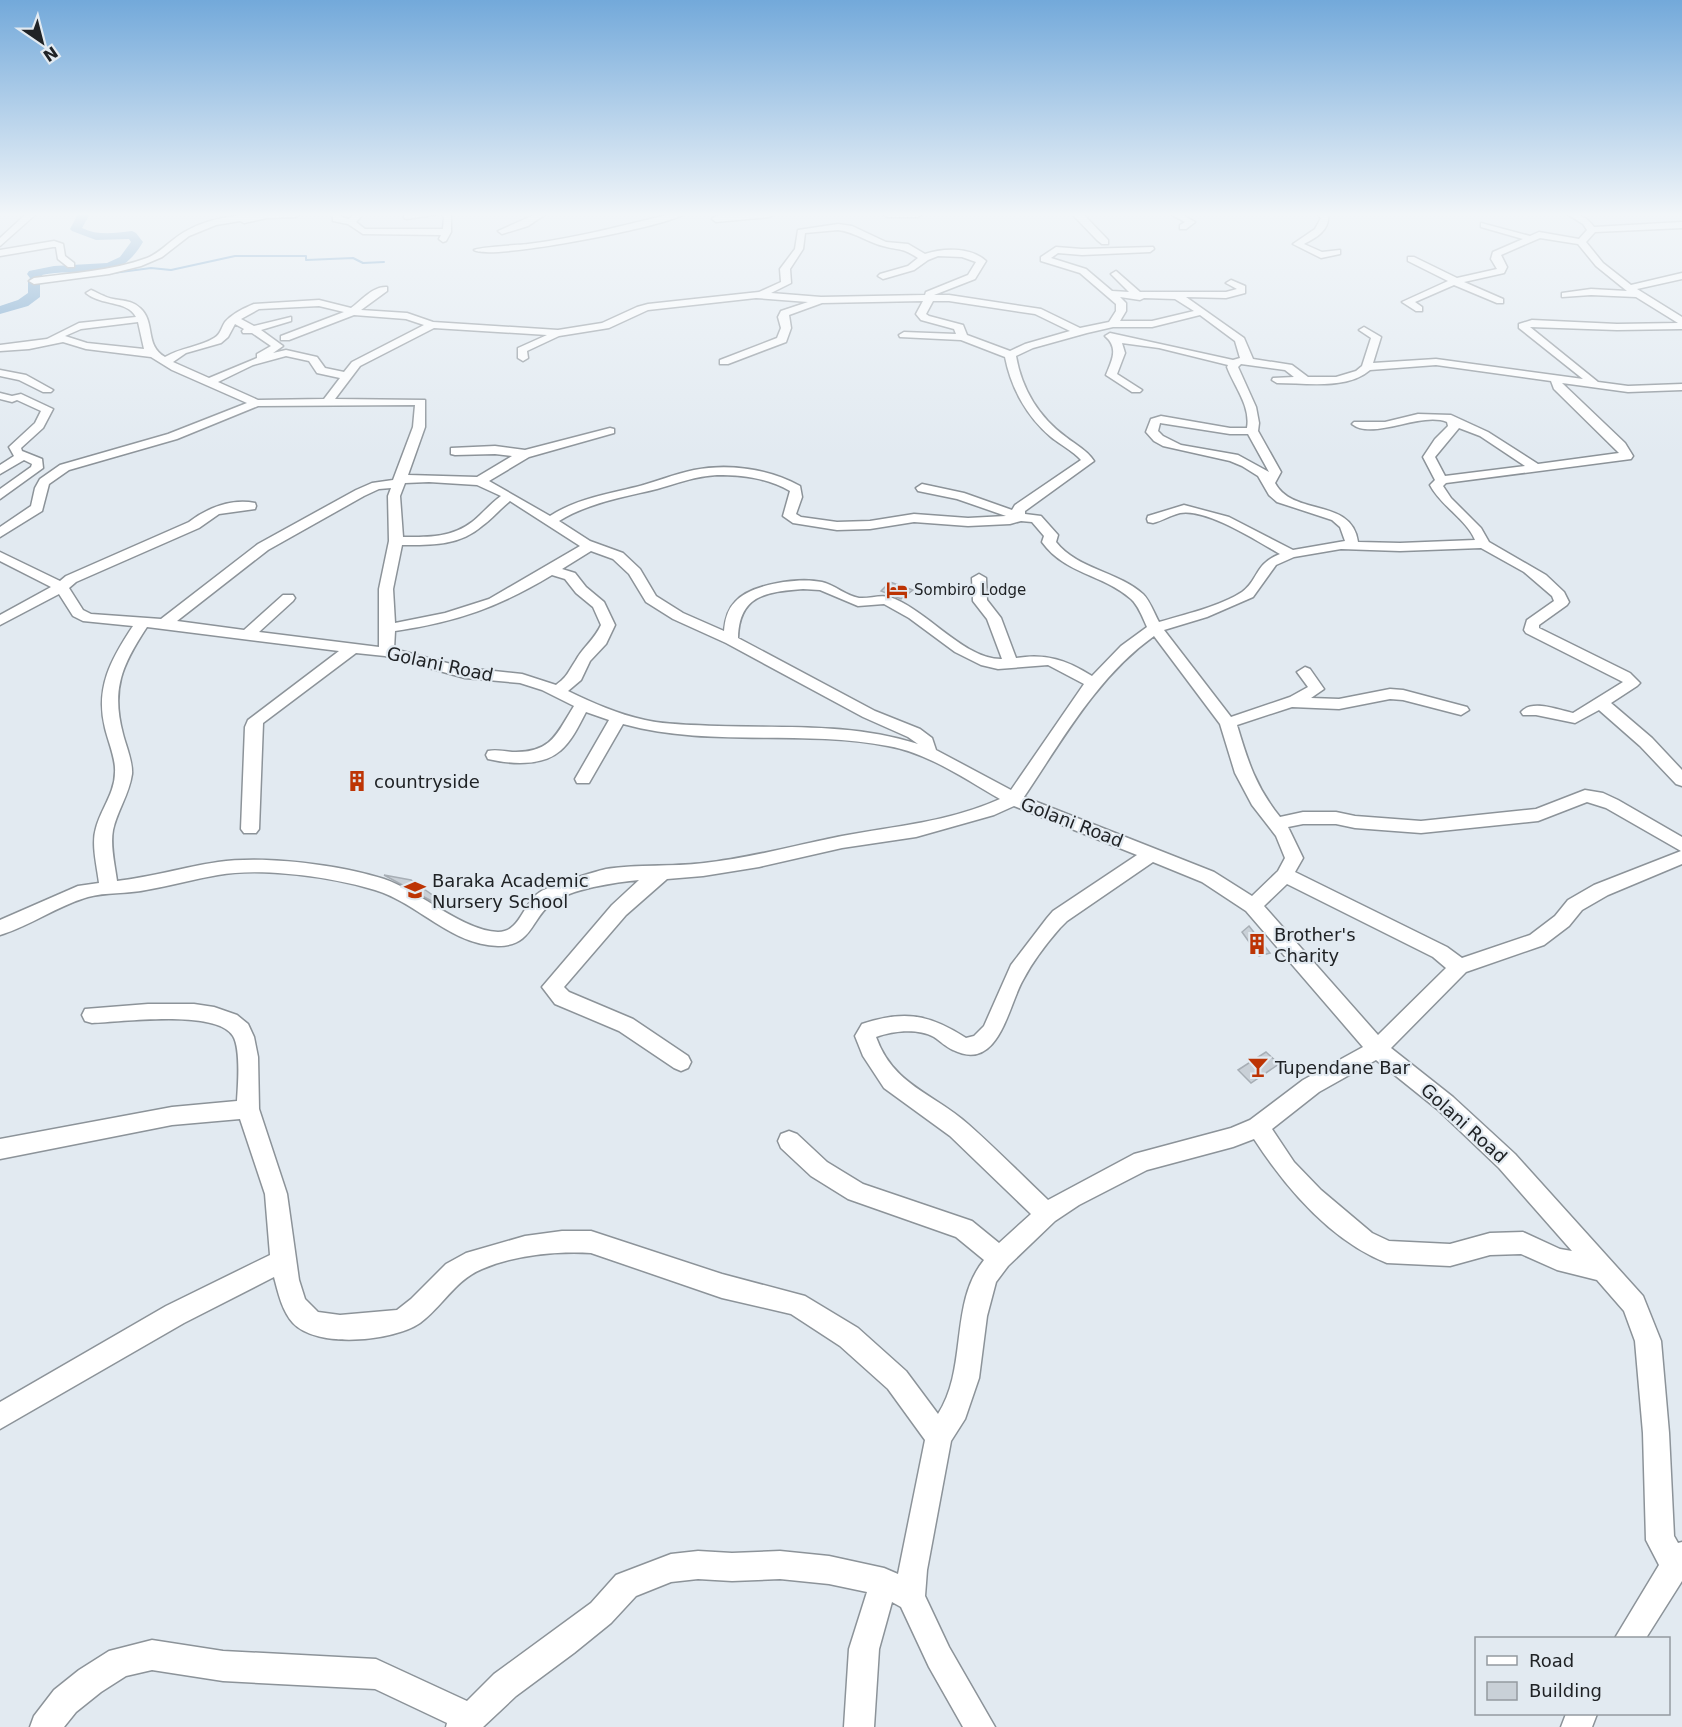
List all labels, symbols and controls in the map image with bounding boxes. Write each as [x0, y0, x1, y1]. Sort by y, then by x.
north arrow [12, 12, 72, 72]
text: N [39, 42, 61, 65]
hotel icon: Sombiro Lodge [885, 578, 909, 602]
place label: Sombiro Lodge [914, 581, 1026, 599]
street label: Golani Road [385, 642, 495, 686]
building icon: countryside [345, 769, 369, 793]
place label: countryside [374, 771, 480, 792]
street label: Golani Road [1018, 793, 1126, 851]
place label: Baraka Academic Nursery School [432, 870, 589, 912]
school or university icon: Baraka Academic Nursery School [403, 878, 427, 902]
place label: Brother's Charity [1274, 924, 1356, 966]
building icon: Brother's Charity [1245, 932, 1269, 956]
bar icon: Tupendane Bar [1246, 1055, 1270, 1079]
place label: Tupendane Bar [1274, 1057, 1411, 1078]
street label: Golani Road [1417, 1079, 1511, 1167]
legend [1475, 1637, 1670, 1715]
text: Road [1529, 1650, 1574, 1671]
text: Building [1529, 1680, 1602, 1701]

